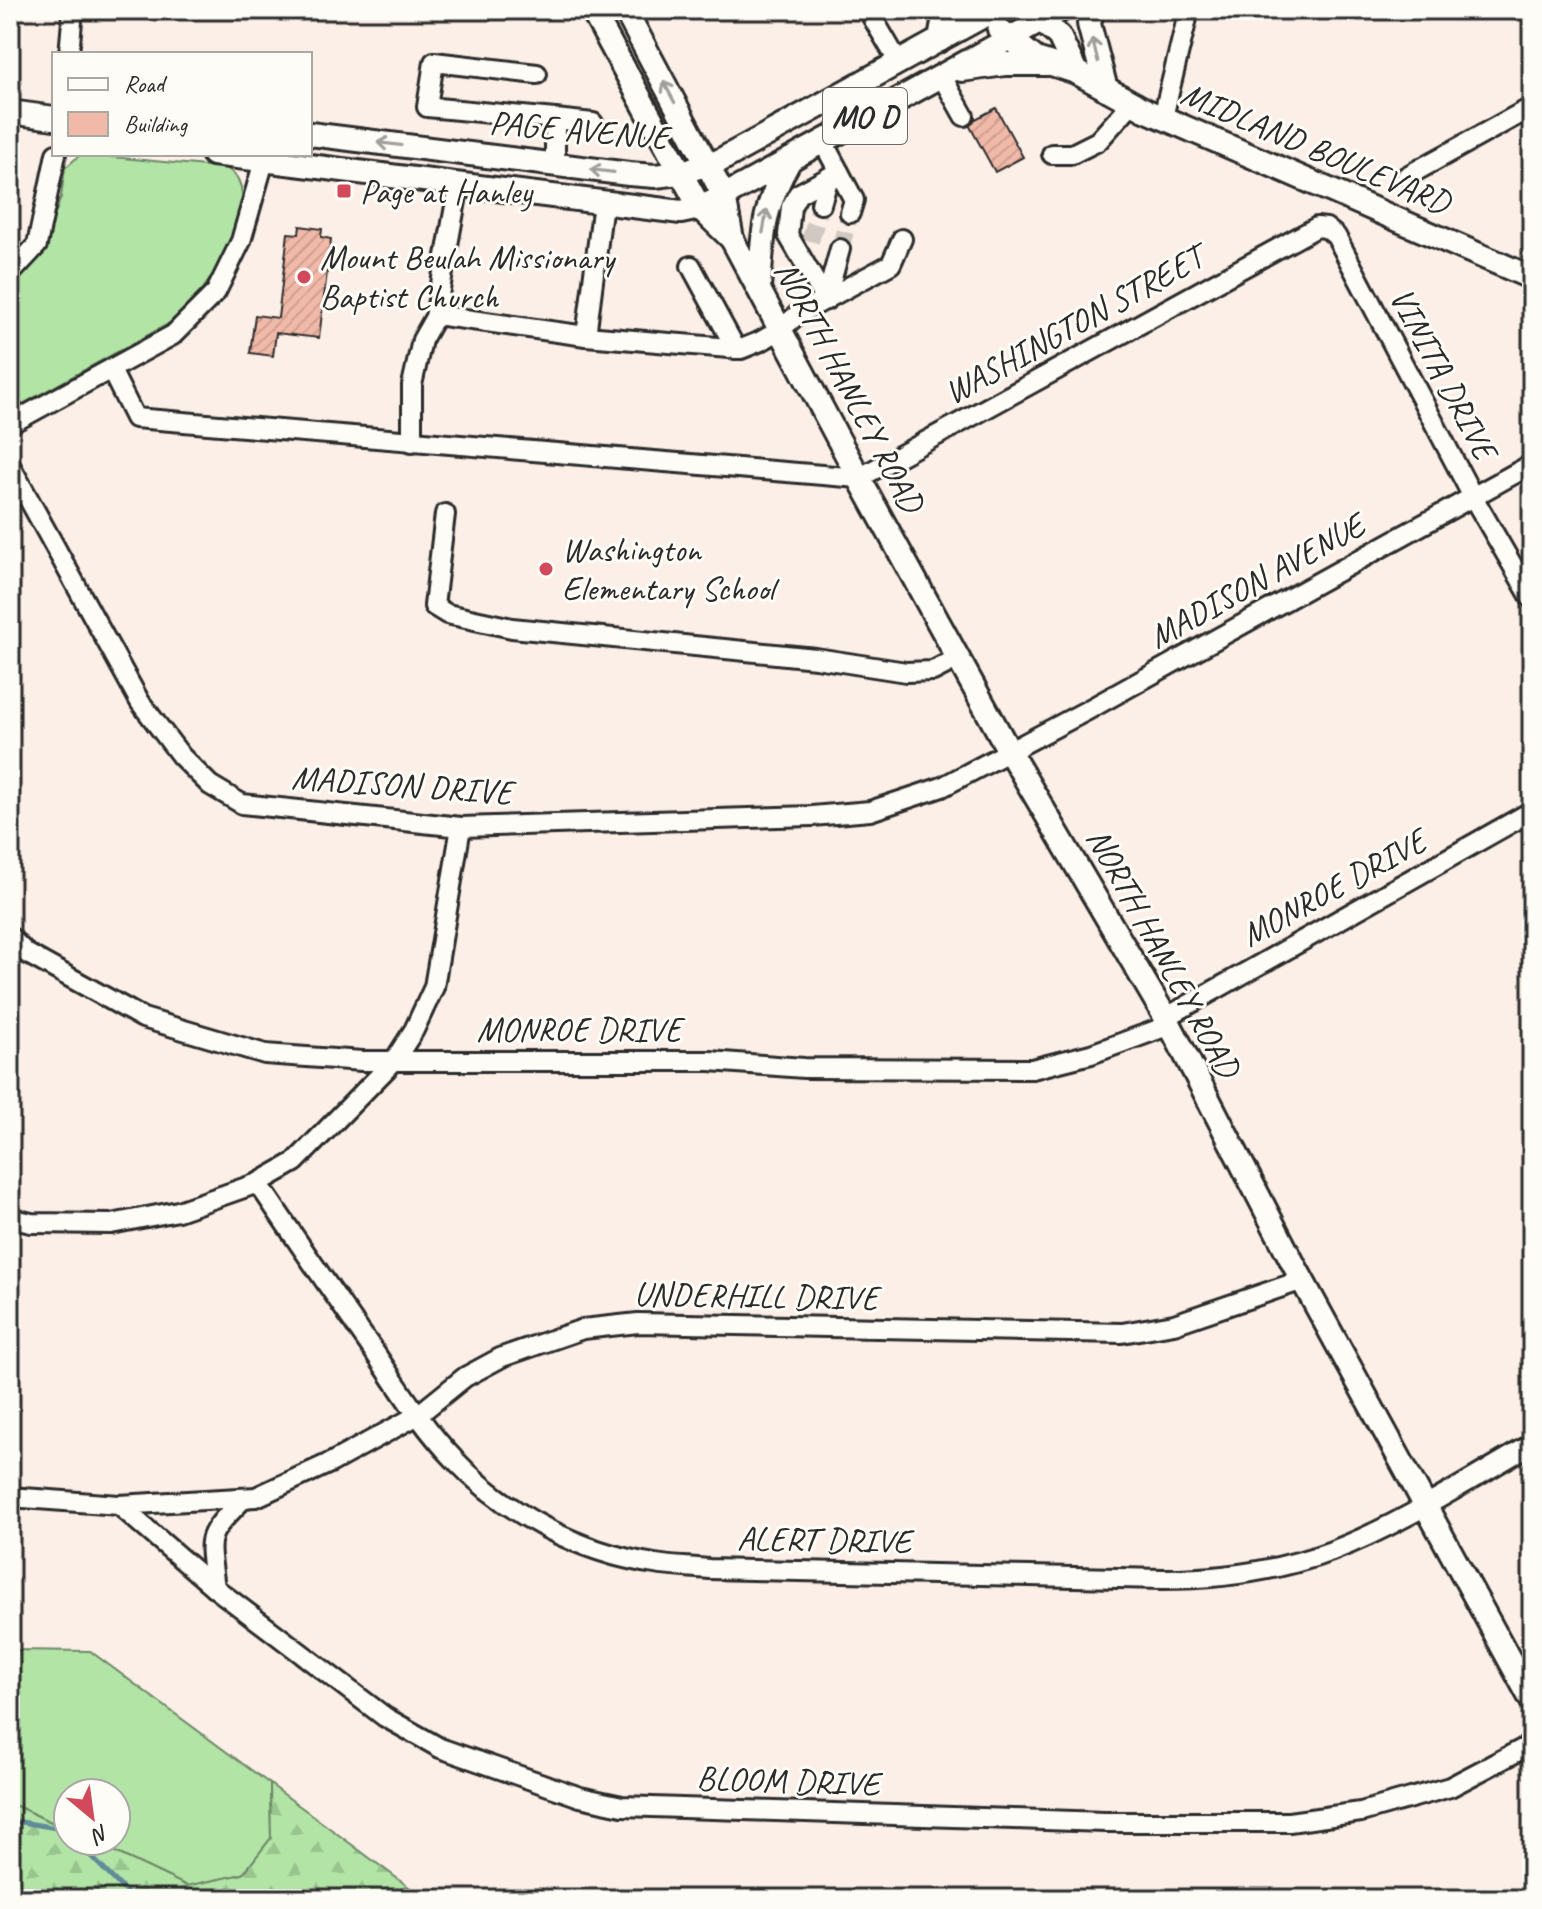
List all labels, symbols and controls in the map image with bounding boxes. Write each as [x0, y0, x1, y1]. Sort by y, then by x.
one-way arrow [1086, 37, 1101, 63]
legend [52, 52, 312, 156]
text: Road [124, 69, 168, 99]
street label: MIDLAND BOULEVARD [1175, 71, 1460, 225]
one-way arrow [660, 80, 676, 104]
road number: MO D [823, 88, 907, 144]
street label: PAGE AVENUE [488, 100, 674, 159]
text: Building [124, 109, 189, 139]
one-way arrow [376, 136, 403, 151]
one-way arrow [589, 163, 615, 178]
place label: Page at Hanley [360, 170, 534, 213]
marker: Page at Hanley [335, 182, 353, 200]
one-way arrow [758, 209, 773, 235]
street label: WASHINGTON STREET [937, 232, 1217, 413]
place label: Mount Beulah Missionary Baptist Church [320, 236, 617, 318]
street label: NORTH HANLEY ROAD [765, 253, 935, 522]
marker: Mount Beulah Missionary Baptist Church [295, 268, 313, 286]
street label: VINITA DRIVE [1380, 280, 1509, 470]
street label: MADISON AVENUE [1141, 502, 1375, 657]
place label: Washington Elementary School [562, 528, 781, 610]
marker: Washington Elementary School [537, 560, 555, 578]
street label: MADISON DRIVE [290, 755, 518, 814]
street label: MONROE DRIVE [1233, 817, 1437, 956]
street label: NORTH HANLEY ROAD [1077, 820, 1251, 1087]
street label: MONROE DRIVE [477, 1008, 686, 1051]
street label: UNDERHILL DRIVE [633, 1272, 883, 1319]
street label: ALERT DRIVE [737, 1516, 915, 1563]
street label: BLOOM DRIVE [696, 1756, 884, 1805]
north arrow [52, 1777, 132, 1857]
text: N [86, 1818, 114, 1851]

